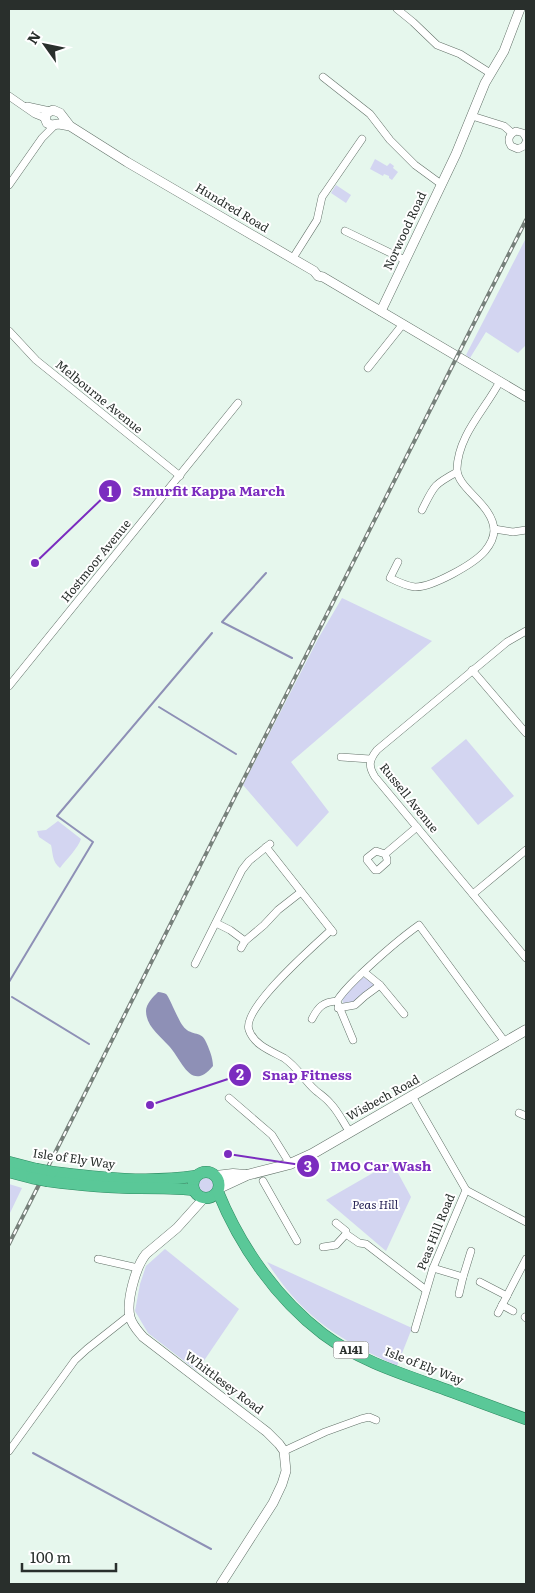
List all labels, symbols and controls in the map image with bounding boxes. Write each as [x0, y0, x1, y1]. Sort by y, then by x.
north arrow [20, 20, 70, 70]
text: N [22, 27, 45, 48]
street label: Hundred Road [192, 178, 273, 237]
street label: Norwood Road [378, 188, 431, 273]
street label: Melbourne Avenue [52, 355, 147, 437]
callout: Smurfit Kappa March [97, 477, 295, 506]
text: 1 [107, 479, 113, 502]
text: Smurfit Kappa March [133, 480, 286, 500]
street label: Hostmoor Avenue [56, 515, 134, 606]
street label: Russell Avenue [376, 759, 444, 836]
callout: Snap Fitness [228, 1061, 362, 1090]
text: 2 [236, 1062, 244, 1085]
text: Snap Fitness [262, 1064, 352, 1084]
street label: Wisbech Road [343, 1069, 423, 1125]
street label: Isle of Ely Way [32, 1143, 117, 1173]
callout: IMO Car Wash [296, 1152, 442, 1181]
text: 3 [304, 1154, 312, 1177]
text: IMO Car Wash [331, 1155, 432, 1175]
street label: Peas Hill Road [412, 1190, 459, 1273]
park label: Peas Hill [352, 1195, 399, 1213]
road number: A141 [334, 1342, 368, 1358]
street label: Isle of Ely Way [382, 1342, 466, 1388]
street label: Whittlesey Road [182, 1347, 268, 1418]
scale bar [22, 1540, 116, 1572]
text: 100 m [30, 1545, 71, 1568]

